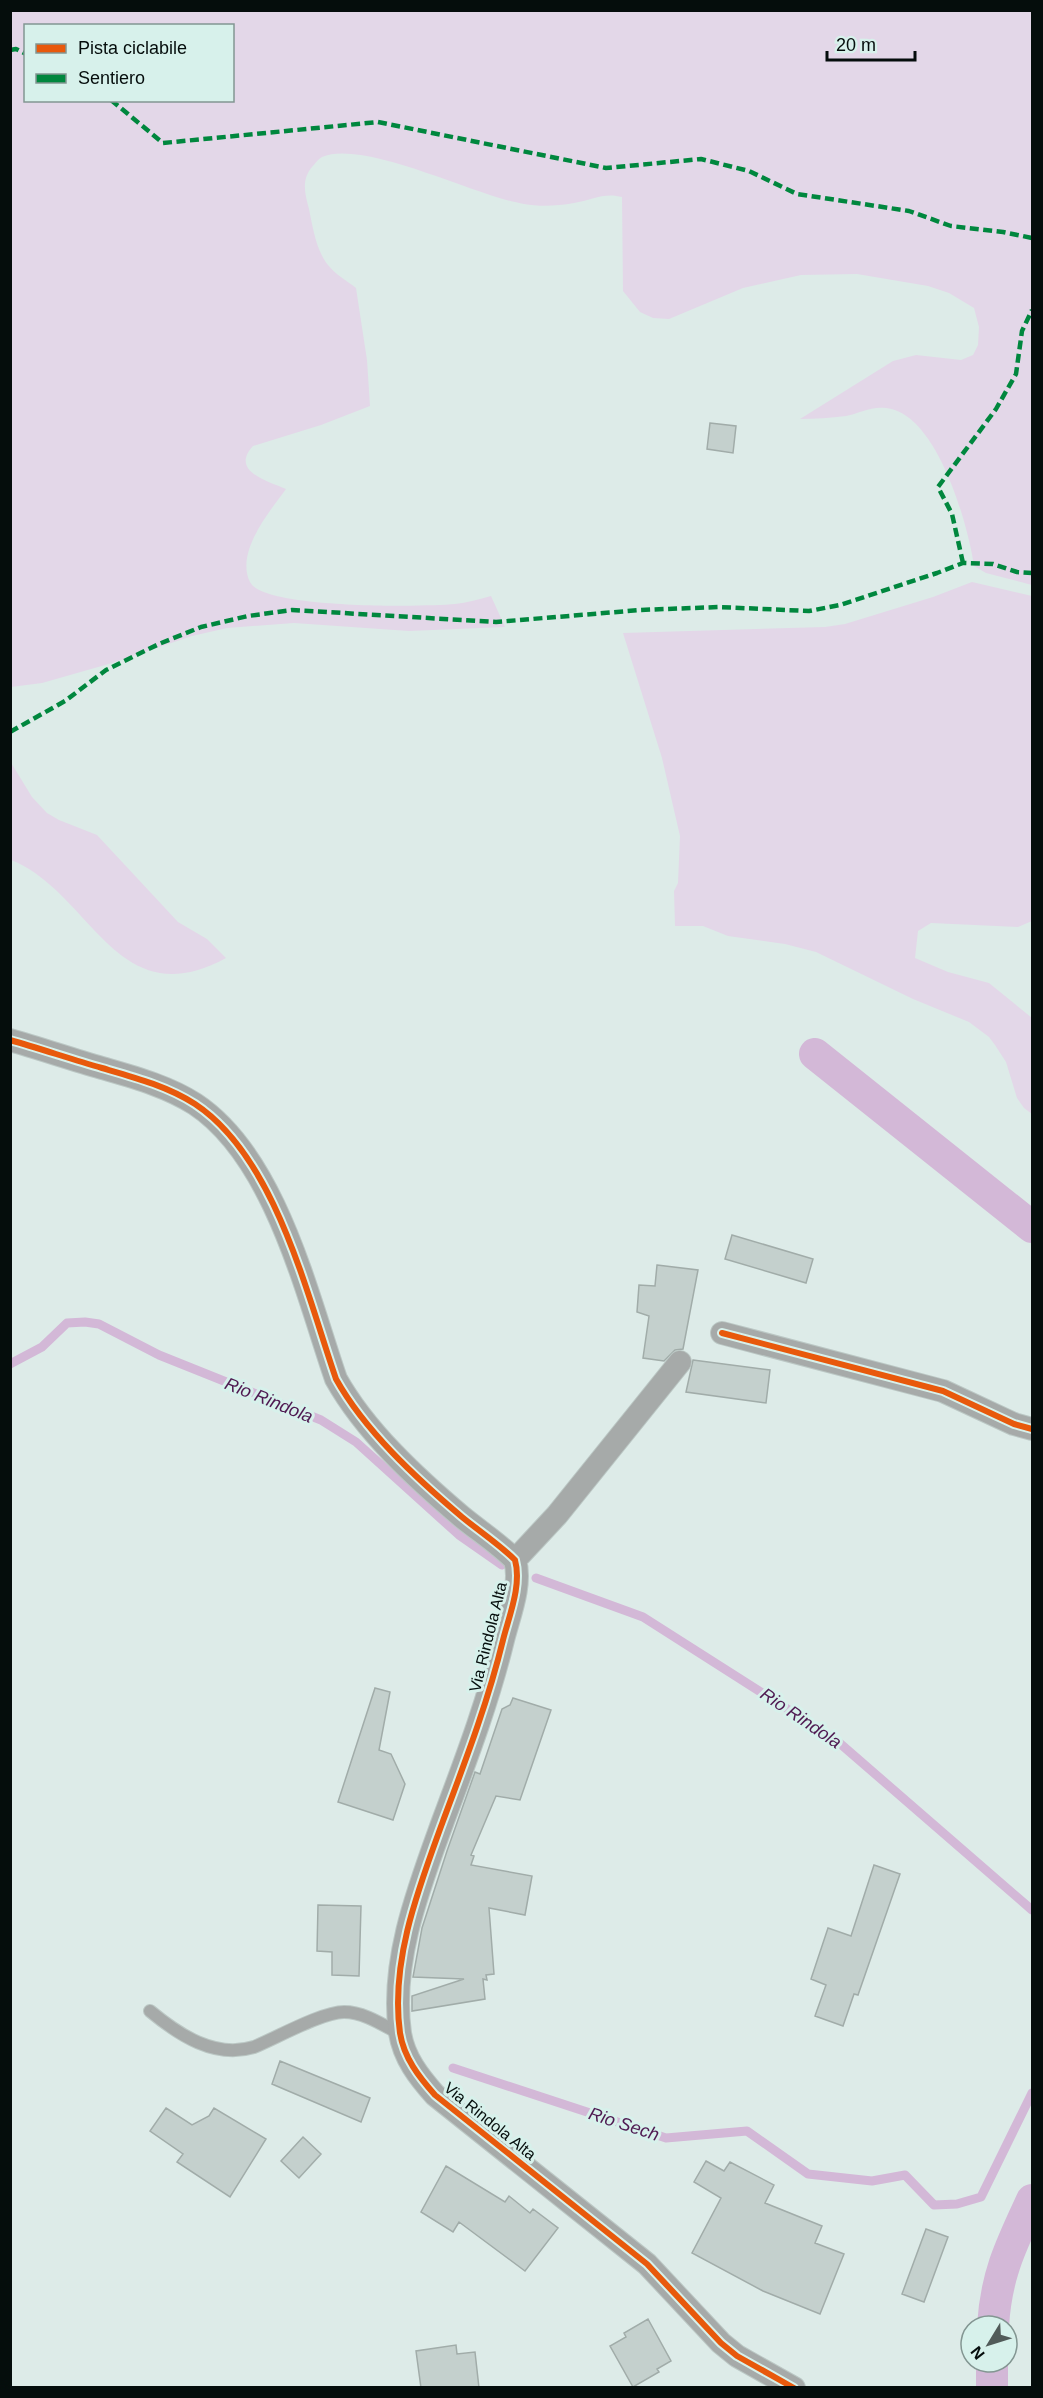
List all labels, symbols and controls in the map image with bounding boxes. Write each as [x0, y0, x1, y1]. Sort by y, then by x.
legend [24, 24, 234, 102]
scale bar [827, 24, 916, 62]
text: 20 m [836, 35, 876, 55]
text: Pista ciclabile [78, 38, 187, 58]
text: Sentiero [78, 68, 145, 88]
water label: Rio Rindola [222, 1373, 316, 1427]
street label: Via Rindola Alta [466, 1580, 510, 1694]
water label: Rio Rindola [757, 1684, 845, 1752]
street label: Via Rindola Alta [441, 2079, 539, 2163]
water label: Rio Sech [586, 2103, 662, 2145]
north arrow [959, 2314, 1019, 2374]
text: N [967, 2343, 988, 2363]

